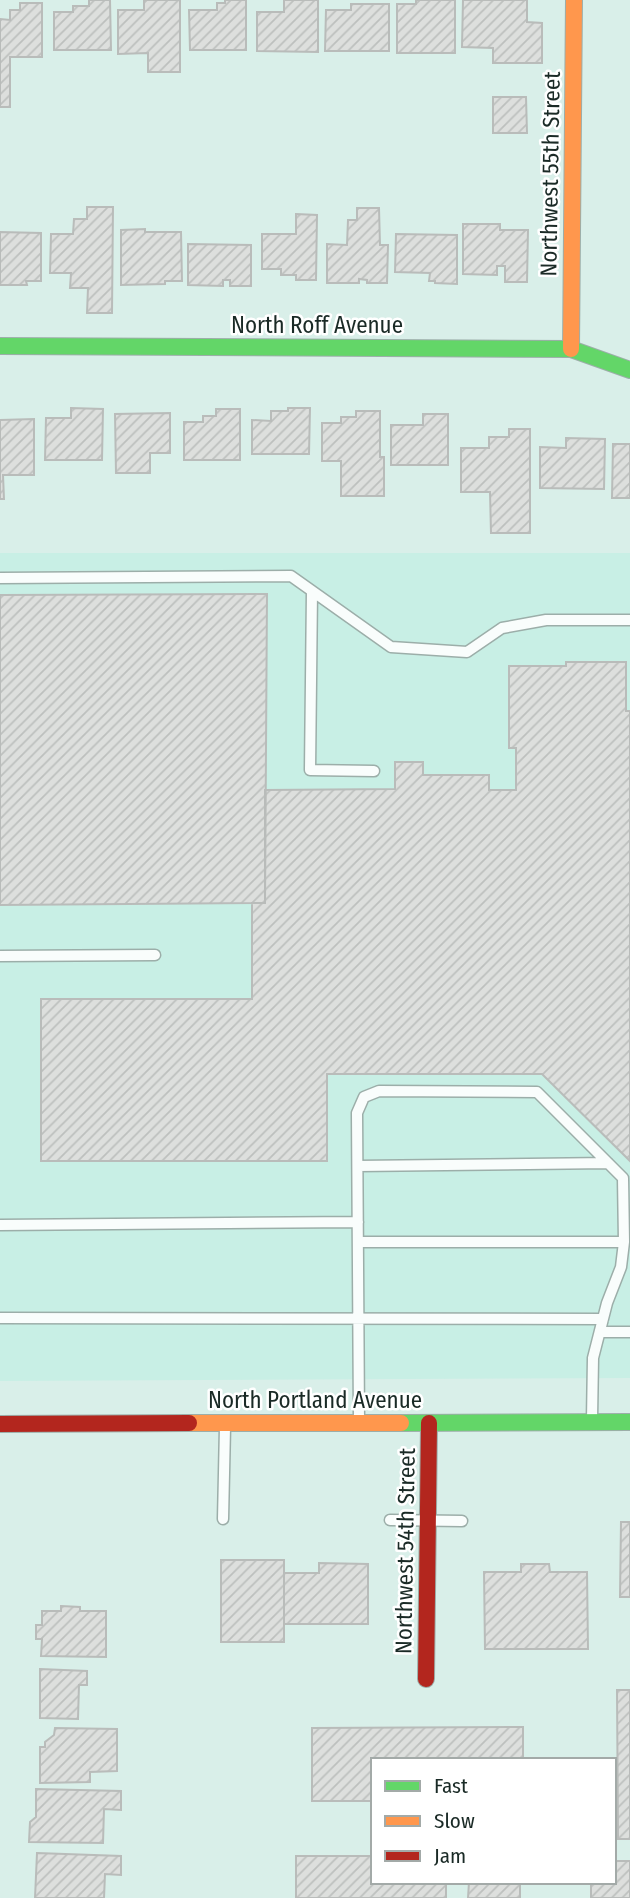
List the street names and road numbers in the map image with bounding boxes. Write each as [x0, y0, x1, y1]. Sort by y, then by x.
street label: Northwest 55th Street [534, 71, 566, 277]
street label: North Roff Avenue [231, 311, 403, 339]
street label: North Portland Avenue [208, 1386, 422, 1414]
street label: Northwest 54th Street [389, 1447, 421, 1654]

